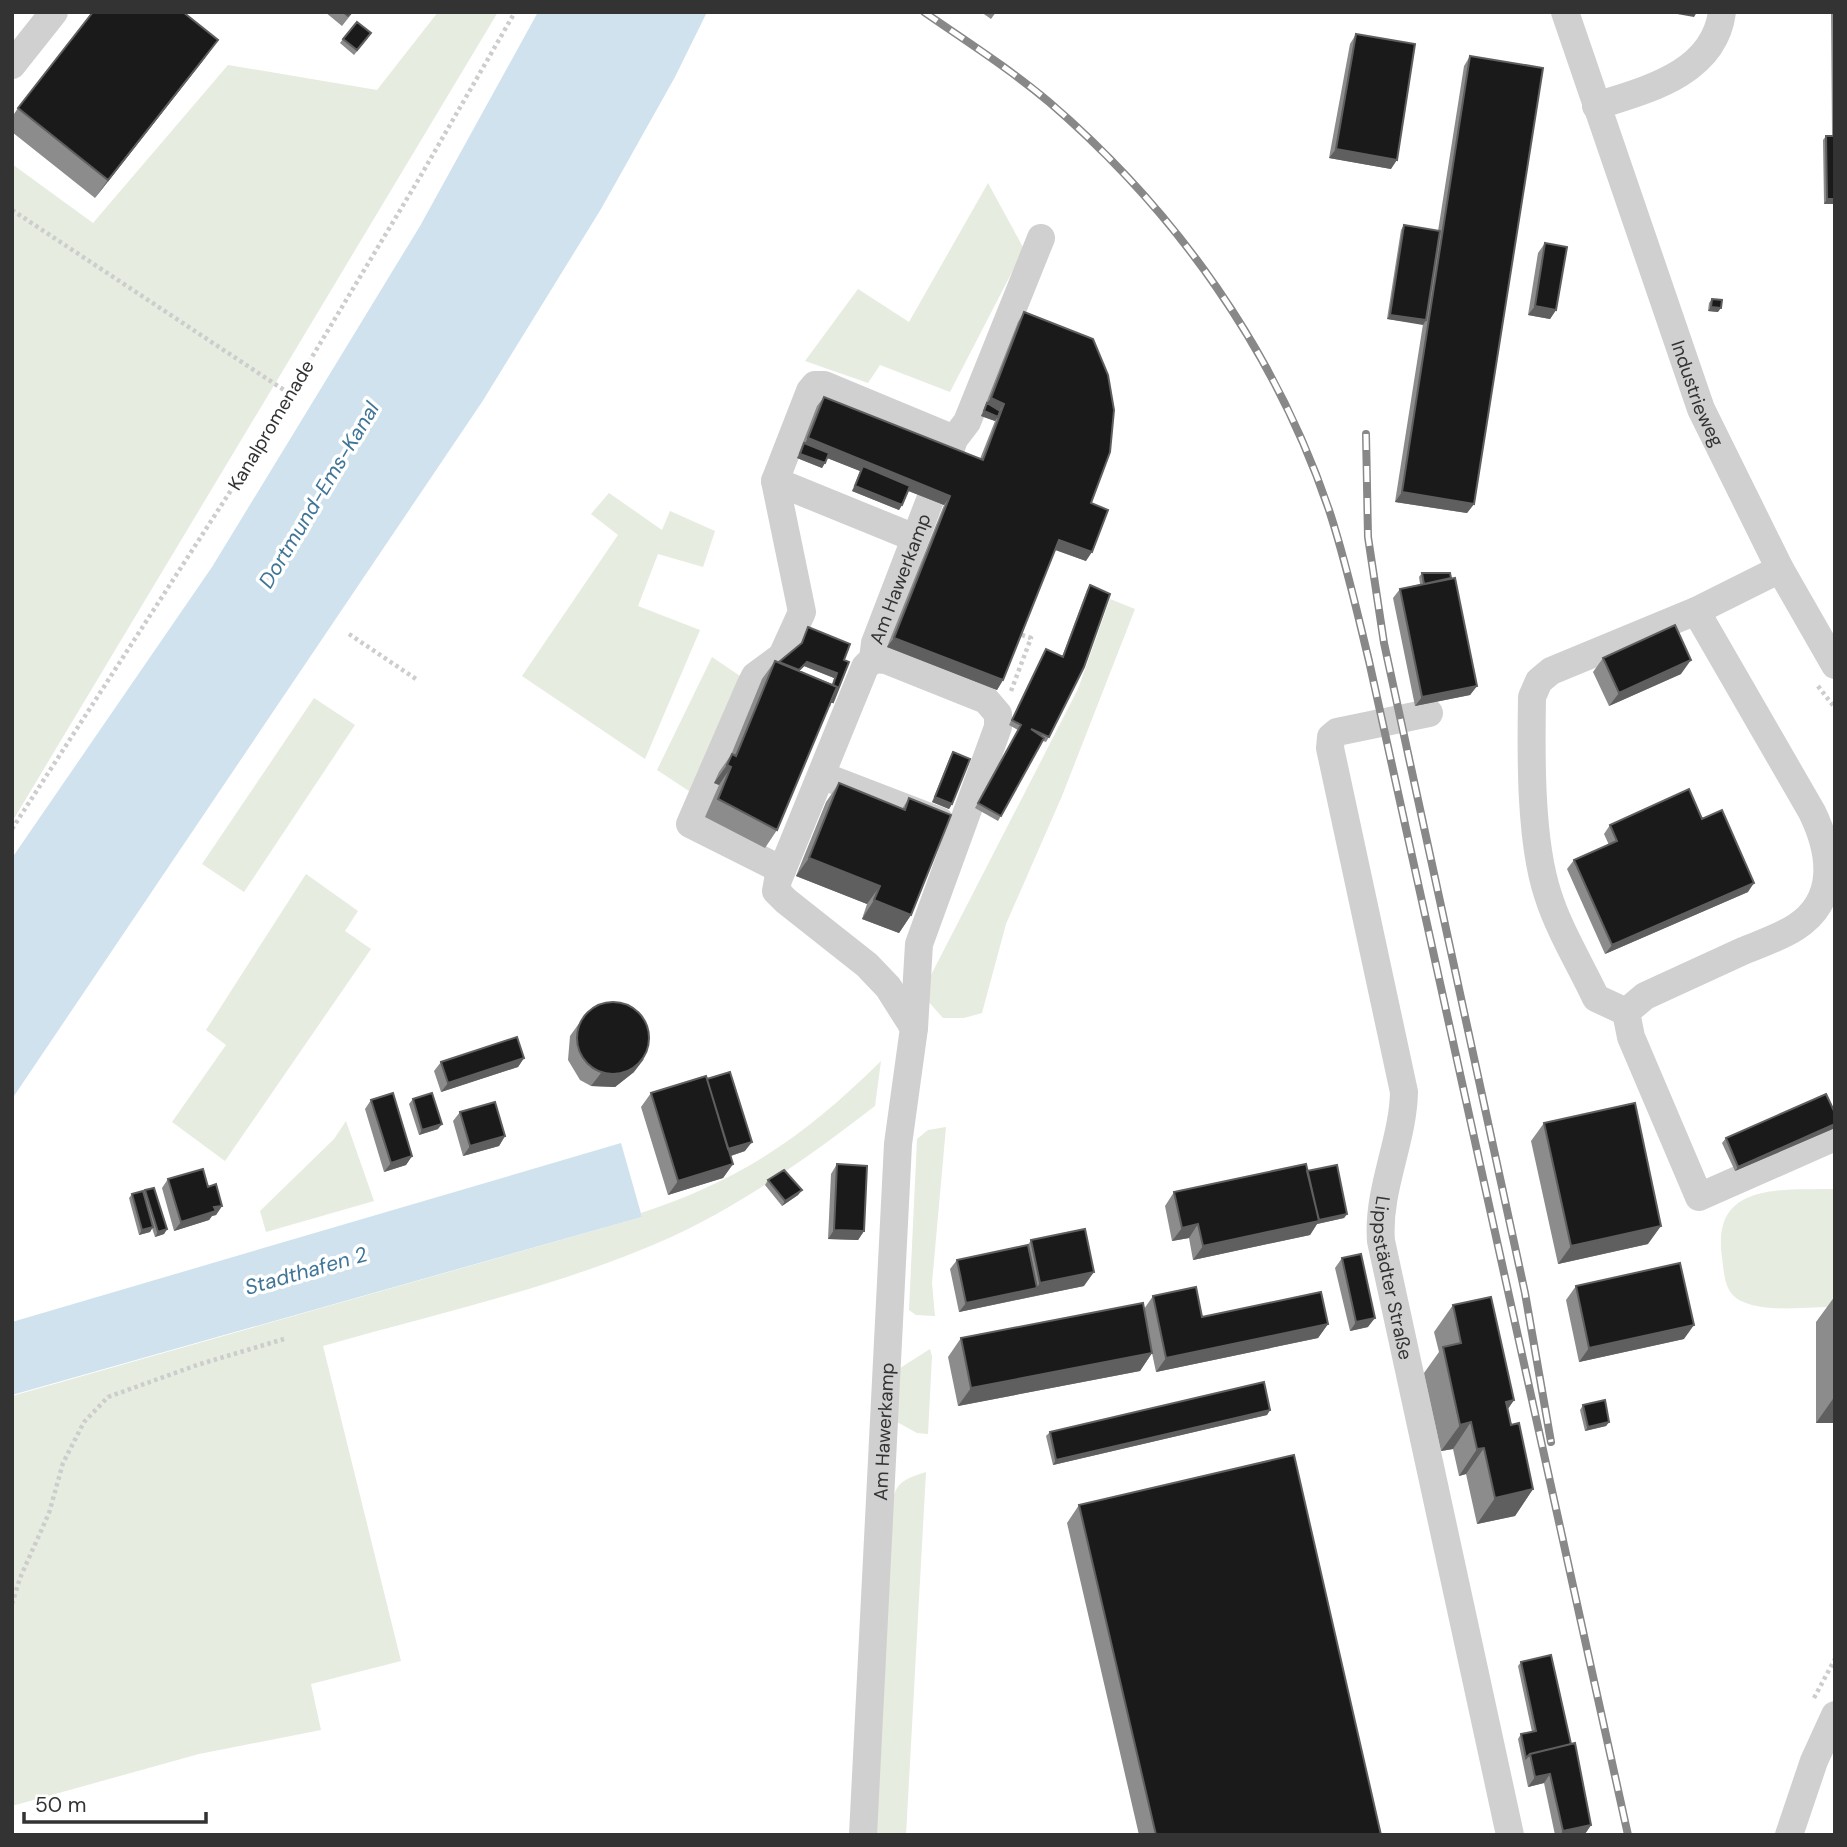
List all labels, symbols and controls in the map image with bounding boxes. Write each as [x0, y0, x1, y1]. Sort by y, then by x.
street label: Industrieweg [1666, 337, 1730, 451]
street label: Kanalpromenade [222, 355, 320, 495]
water label: Dortmund-Ems-Kanal [252, 396, 386, 593]
street label: Am Hawerkamp [863, 510, 936, 648]
street label: Lippstädter Straße [1368, 1194, 1419, 1362]
water label: Stadthafen 2 [241, 1240, 371, 1302]
street label: Am Hawerkamp [867, 1362, 899, 1501]
scale bar [24, 1780, 206, 1824]
text: 50 m [35, 1791, 86, 1819]

